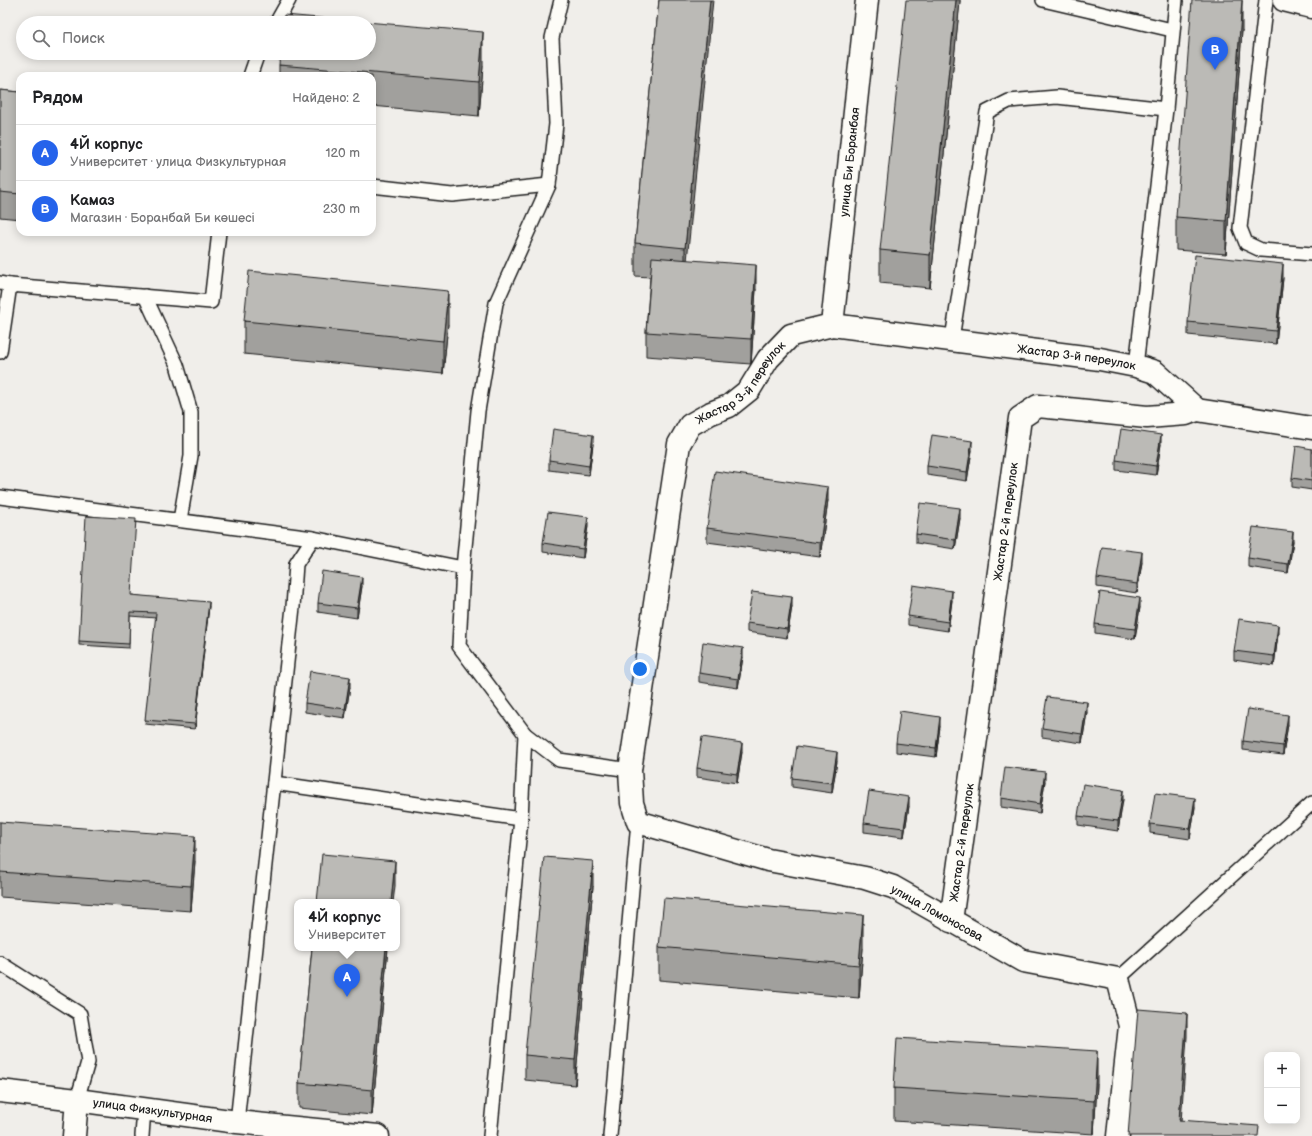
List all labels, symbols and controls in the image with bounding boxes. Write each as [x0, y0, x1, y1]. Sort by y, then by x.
search box [16, 16, 376, 60]
icon: search [30, 27, 52, 49]
text: Поиск [62, 29, 105, 48]
pin: B [1202, 37, 1228, 70]
text: Рядом [32, 88, 83, 108]
text: Найдено: 2 [292, 90, 360, 106]
street label: улица Би Боранбая [837, 106, 863, 218]
text: 4Й корпус [70, 135, 143, 154]
text: A [41, 145, 49, 161]
text: 120 m [325, 145, 360, 161]
text: Университет · улица Физкультурная [70, 154, 286, 170]
text: Камаз [70, 191, 115, 210]
text: B [40, 201, 50, 217]
text: 230 m [323, 201, 360, 217]
text: Магазин · Боранбай Би көшесі [70, 210, 255, 226]
street label: Жастар 3-й переулок [693, 338, 789, 428]
street label: Жастар 3-й переулок [1016, 342, 1138, 374]
street label: Жастар 2-й переулок [991, 461, 1022, 582]
your location [630, 659, 650, 679]
street label: Жастар 2-й переулок [947, 782, 978, 903]
street label: улица Ломоносова [888, 882, 985, 945]
popup [294, 899, 400, 951]
text: 4Й корпус [308, 908, 381, 927]
text: Университет [308, 927, 386, 943]
pin: A [334, 964, 360, 997]
map controls [1264, 1052, 1300, 1124]
button: + [1264, 1052, 1300, 1088]
button: − [1264, 1088, 1300, 1124]
street label: улица Физкультурная [92, 1095, 214, 1127]

